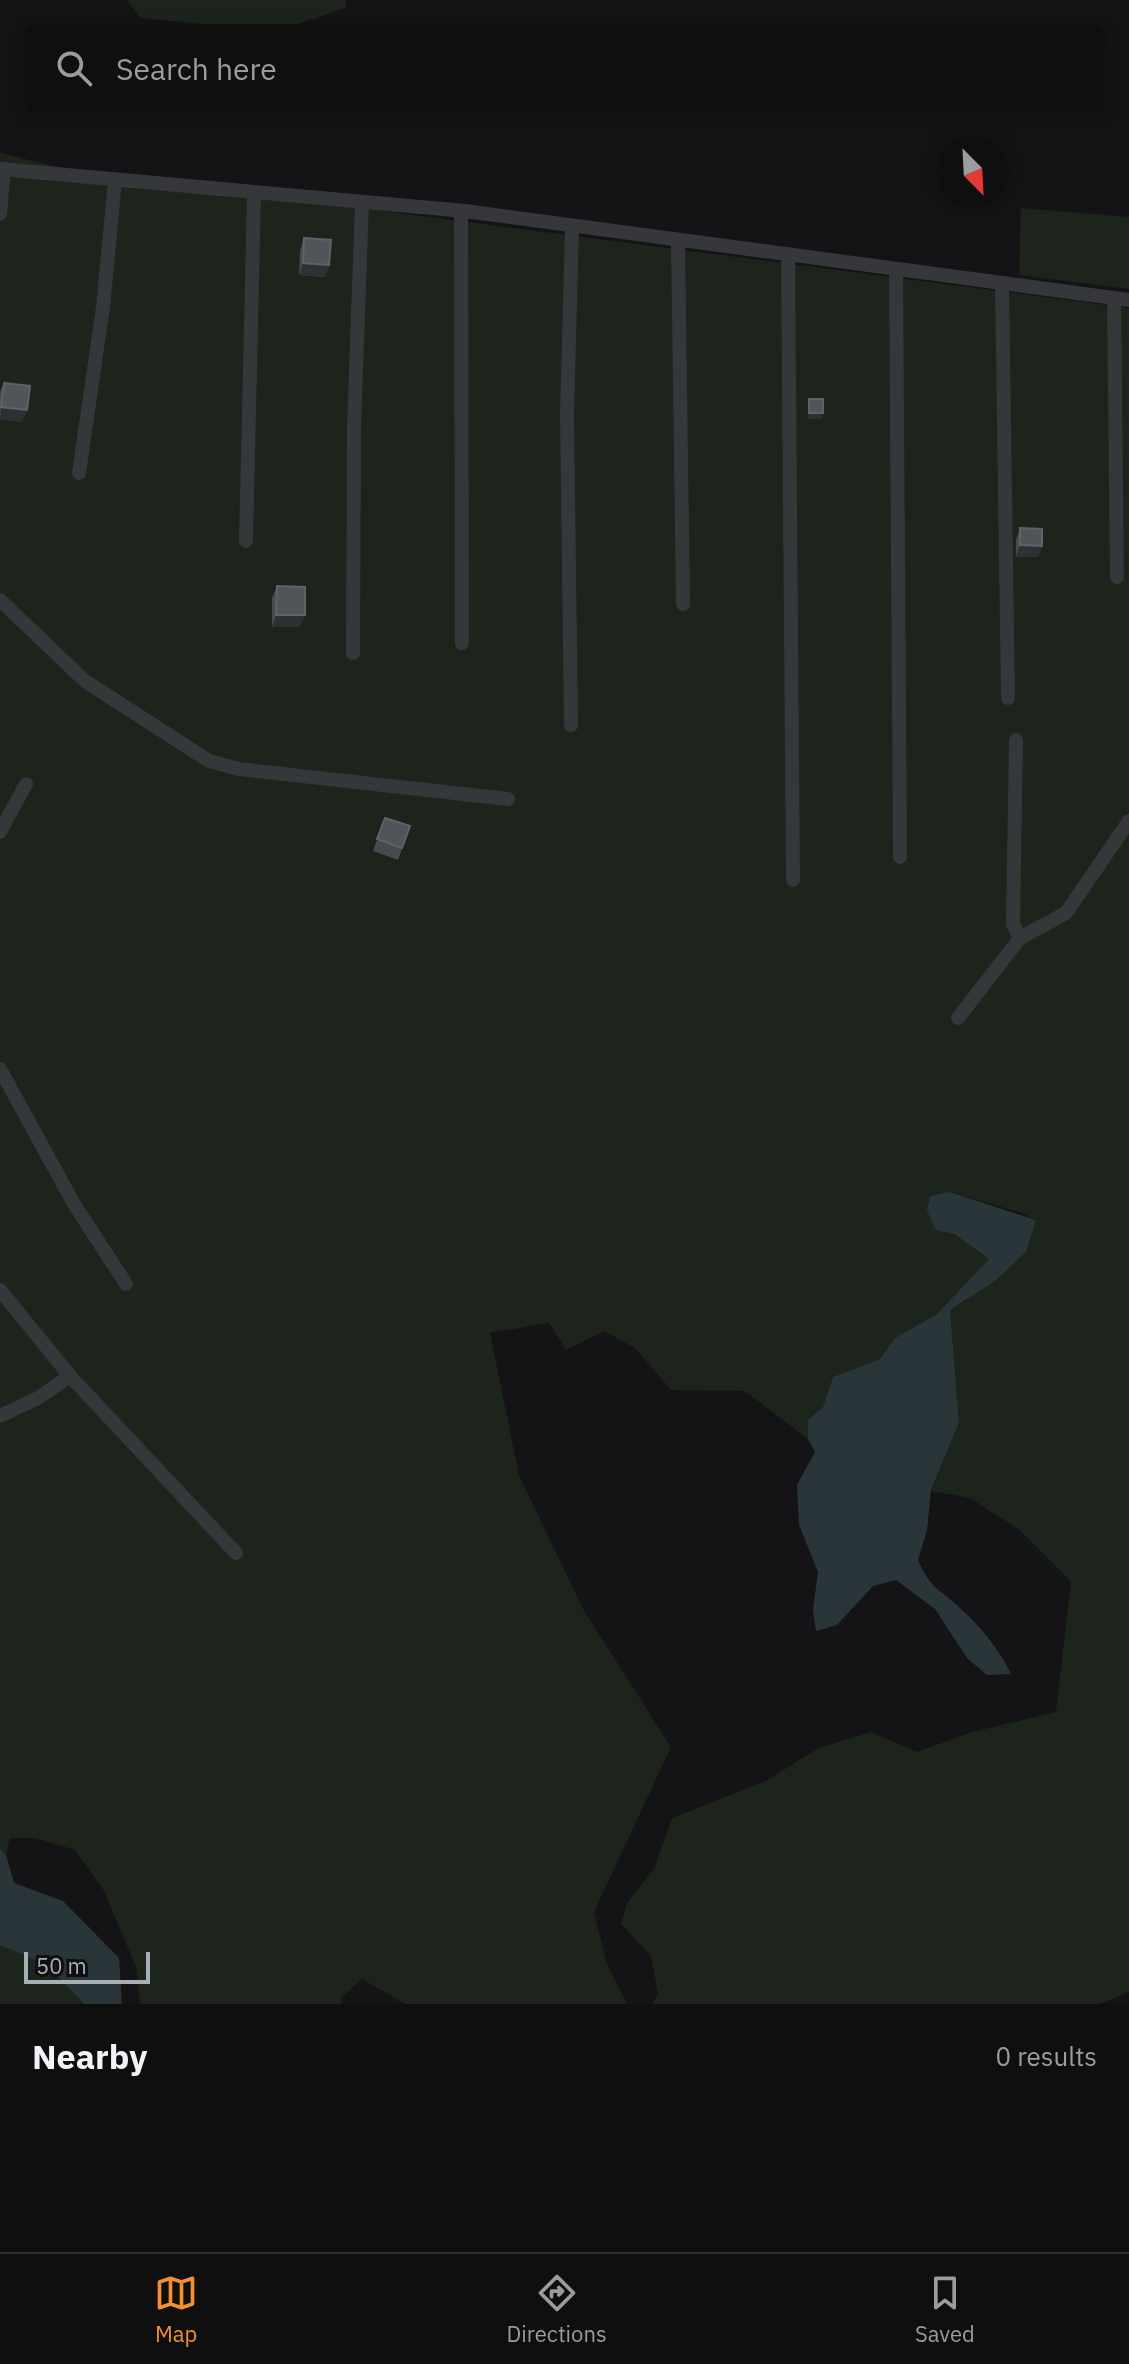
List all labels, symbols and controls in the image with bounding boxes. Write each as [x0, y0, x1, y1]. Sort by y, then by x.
search box [24, 24, 1105, 112]
icon: search [52, 46, 96, 90]
text: Search here [116, 49, 277, 88]
north arrow [937, 136, 1009, 208]
scale bar [24, 1948, 150, 1984]
text: 50 m [36, 1951, 87, 1980]
text: Nearby [32, 2034, 147, 2078]
text: 0 results [995, 2039, 1097, 2073]
tab: Map [154, 2271, 198, 2348]
tab: Directions [507, 2271, 607, 2348]
tab: Saved [915, 2271, 975, 2348]

